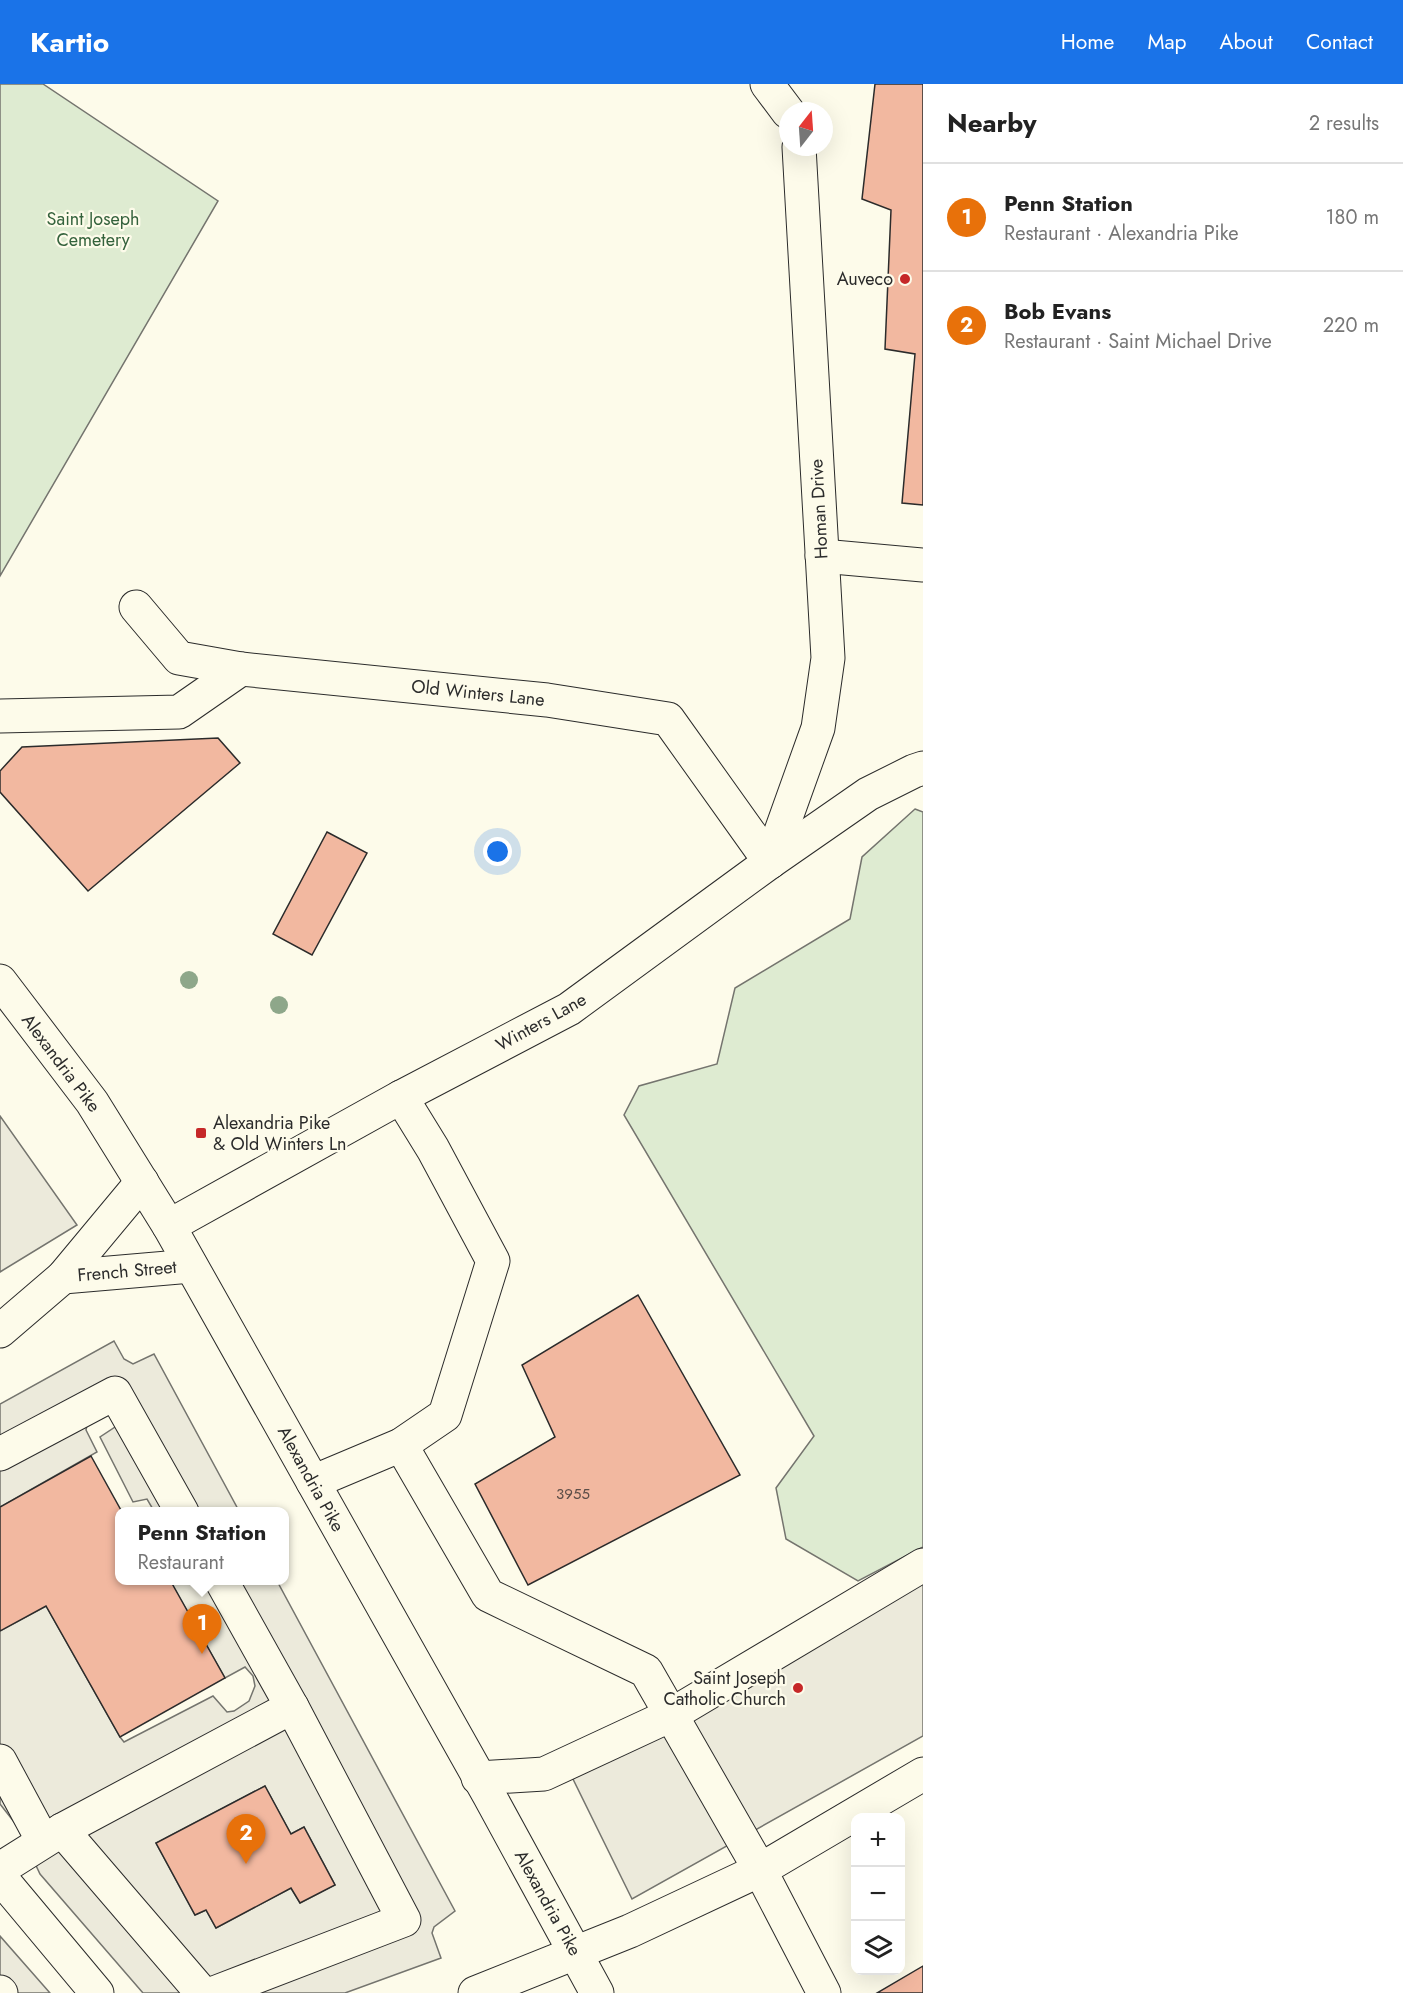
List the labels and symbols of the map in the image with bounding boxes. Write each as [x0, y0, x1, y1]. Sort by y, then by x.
north arrow [779, 102, 833, 156]
park label: Saint Joseph Cemetery [47, 206, 139, 253]
place label: Auveco [837, 266, 893, 292]
marker: Auveco [898, 272, 912, 286]
street label: Homan Drive [803, 458, 835, 560]
street label: Old Winters Lane [410, 673, 546, 713]
your location [483, 837, 512, 866]
street label: Winters Lane [491, 986, 591, 1058]
street label: Alexandria Pike [15, 1008, 107, 1118]
place label: Alexandria Pike & Old Winters Ln [213, 1110, 347, 1157]
marker: Alexandria Pike & Old Winters Ln [194, 1126, 208, 1140]
street label: French Street [76, 1254, 178, 1288]
street label: Alexandria Pike [271, 1421, 351, 1537]
house number: 3955 [556, 1483, 590, 1505]
pin: 1 [182, 1604, 222, 1654]
place label: Saint Joseph Catholic Church [663, 1665, 786, 1712]
marker: Saint Joseph Catholic Church [791, 1681, 805, 1695]
pin: 2 [226, 1814, 266, 1864]
street label: Alexandria Pike [508, 1845, 588, 1961]

